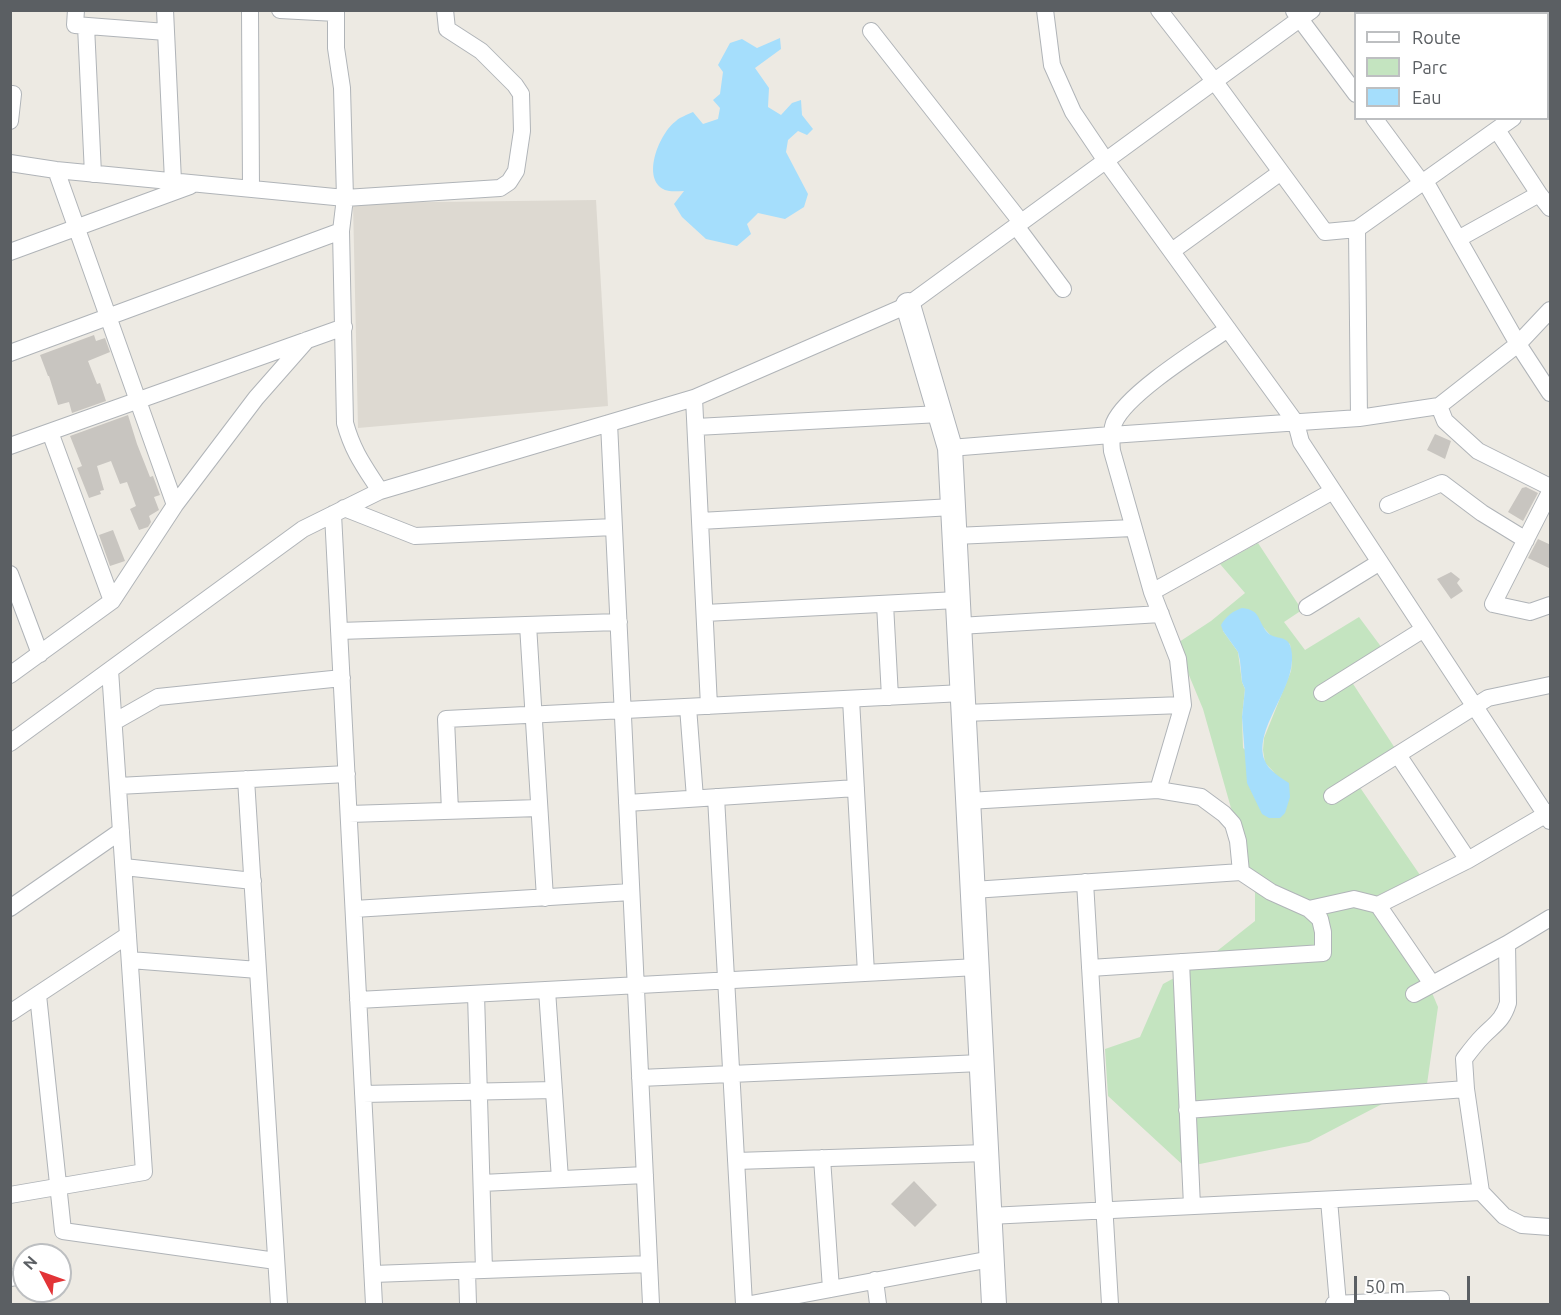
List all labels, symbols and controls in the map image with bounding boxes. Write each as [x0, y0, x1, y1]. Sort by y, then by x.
legend [1354, 12, 1549, 120]
text: Route [1412, 27, 1461, 47]
text: Parc [1412, 57, 1447, 77]
text: Eau [1412, 87, 1442, 107]
north arrow [12, 1243, 72, 1303]
text: N [19, 1252, 41, 1273]
scale bar [1357, 1264, 1472, 1302]
text: 50 m [1365, 1276, 1405, 1296]

